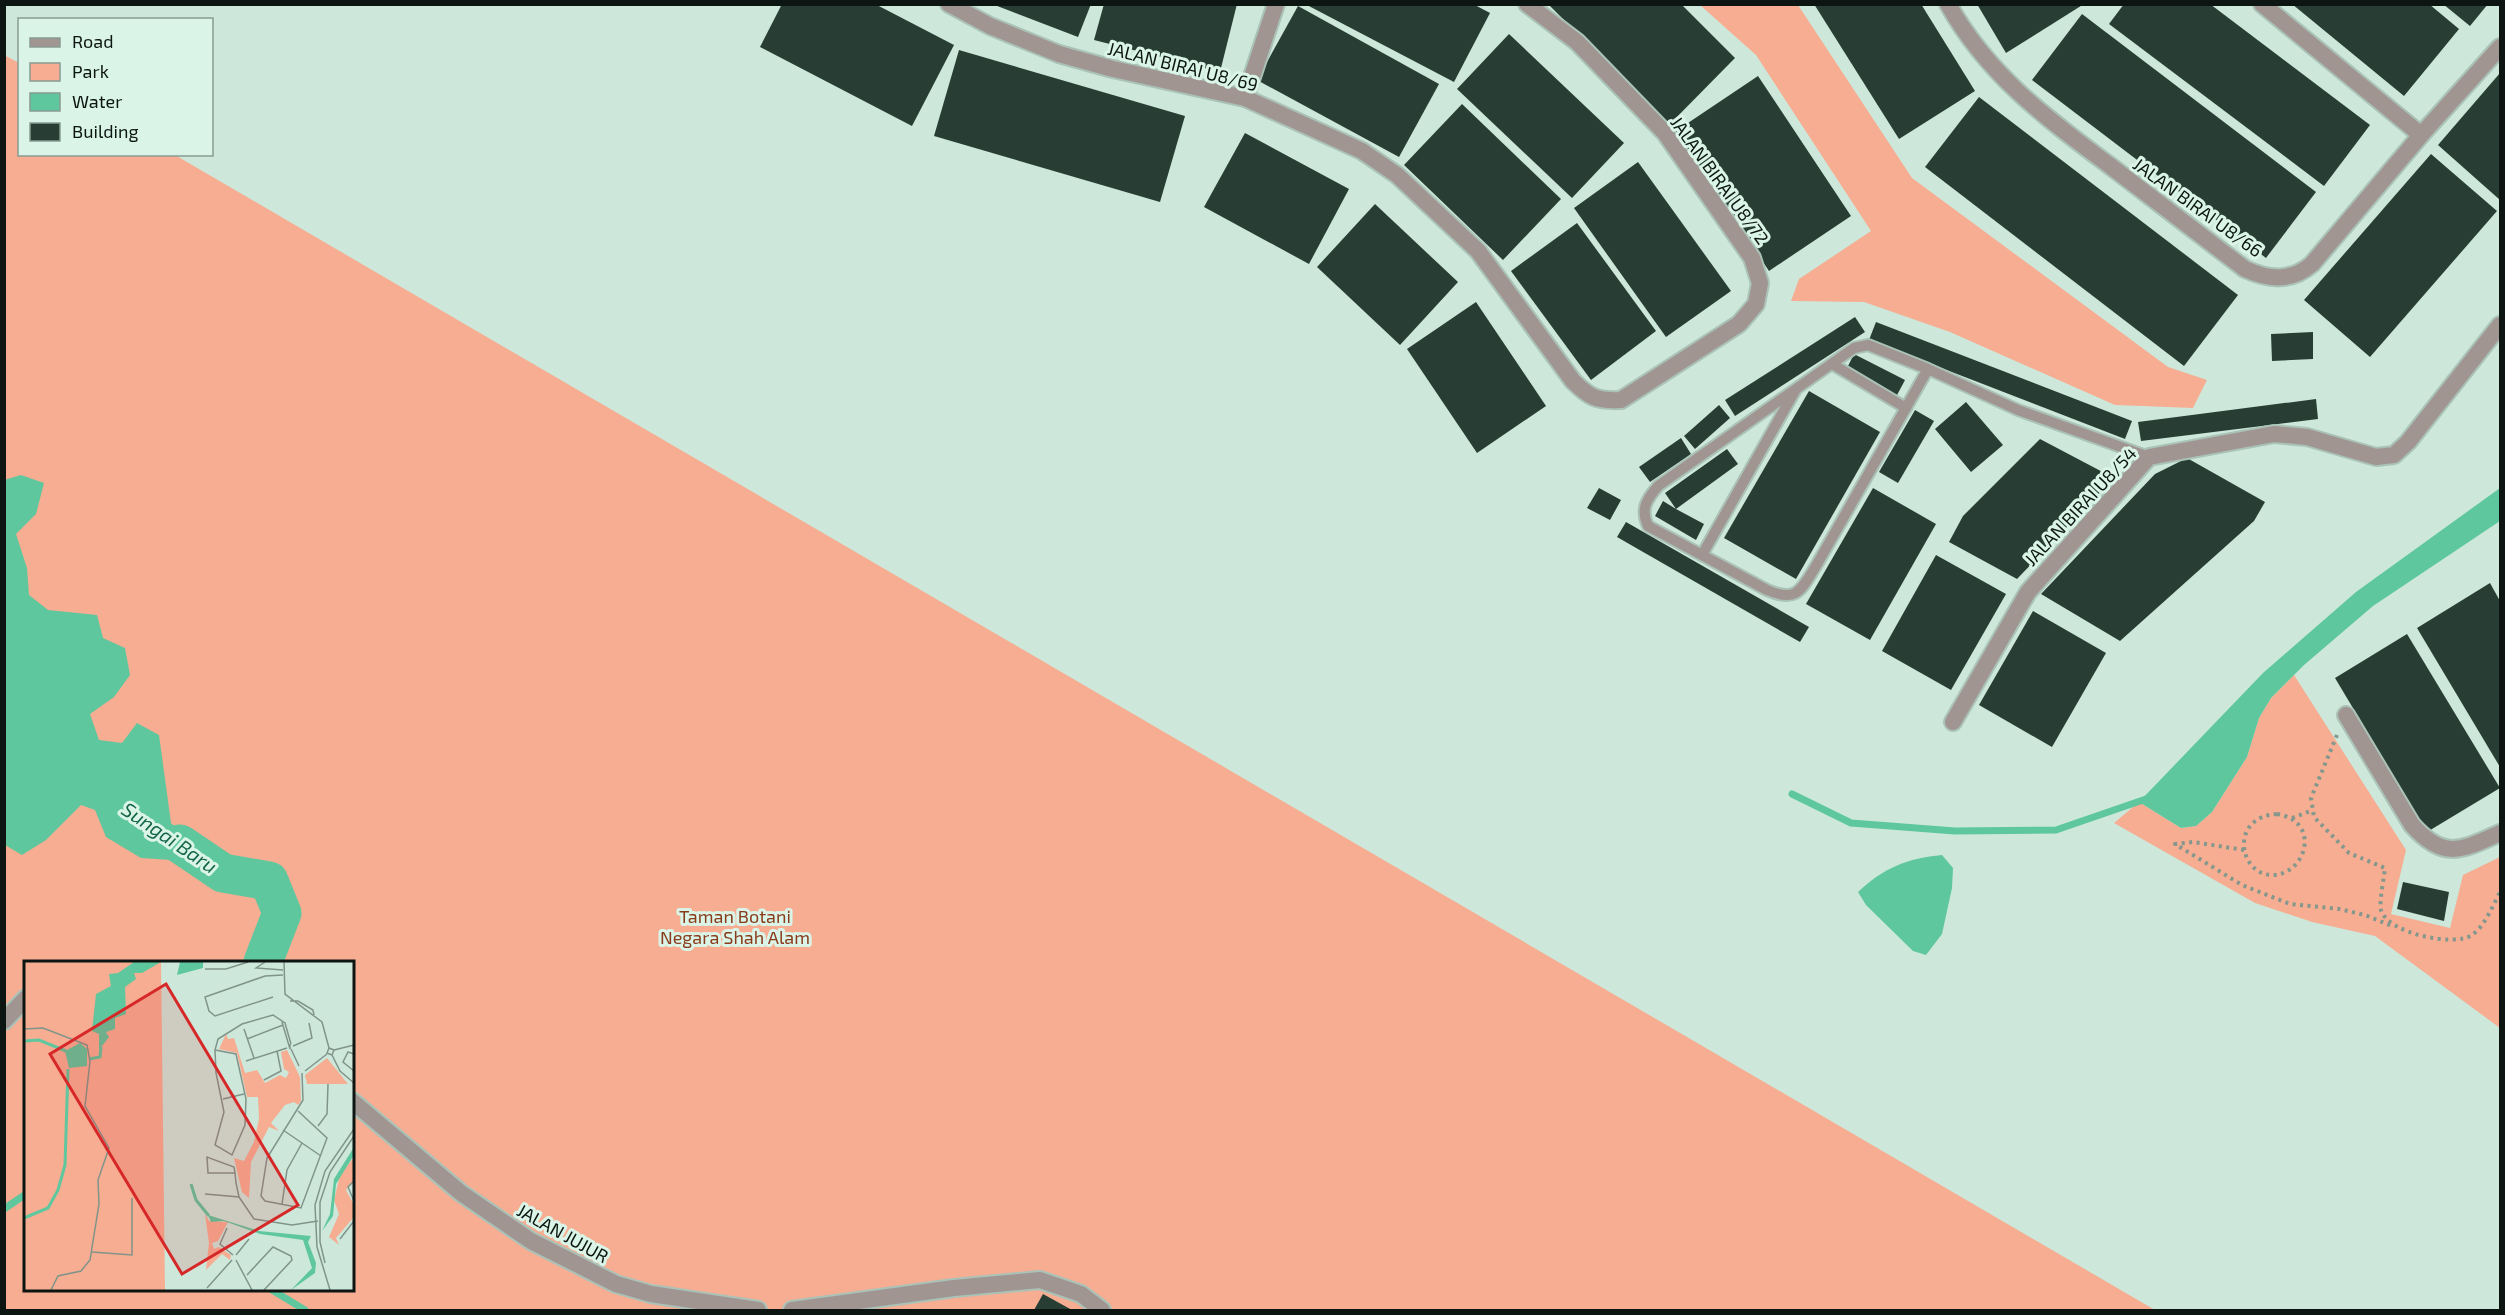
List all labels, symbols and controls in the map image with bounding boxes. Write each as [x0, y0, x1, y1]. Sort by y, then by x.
legend [18, 18, 213, 156]
text: Road [72, 30, 113, 52]
street label: JALAN BIRAI U8/69 [1106, 37, 1260, 95]
text: Park [72, 60, 109, 82]
text: Water [72, 90, 122, 112]
street label: JALAN BIRAI U8/72 [1666, 112, 1774, 248]
text: Building [72, 120, 139, 142]
street label: JALAN BIRAI U8/66 [2129, 153, 2267, 261]
street label: JALAN BIRAI U8/54 [2019, 442, 2141, 570]
water label: Sungai Baru [118, 796, 222, 878]
park label: Taman Botani Negara Shah Alam [660, 905, 810, 948]
inset map [24, 961, 354, 1291]
street label: JALAN JUJUR [513, 1199, 613, 1267]

